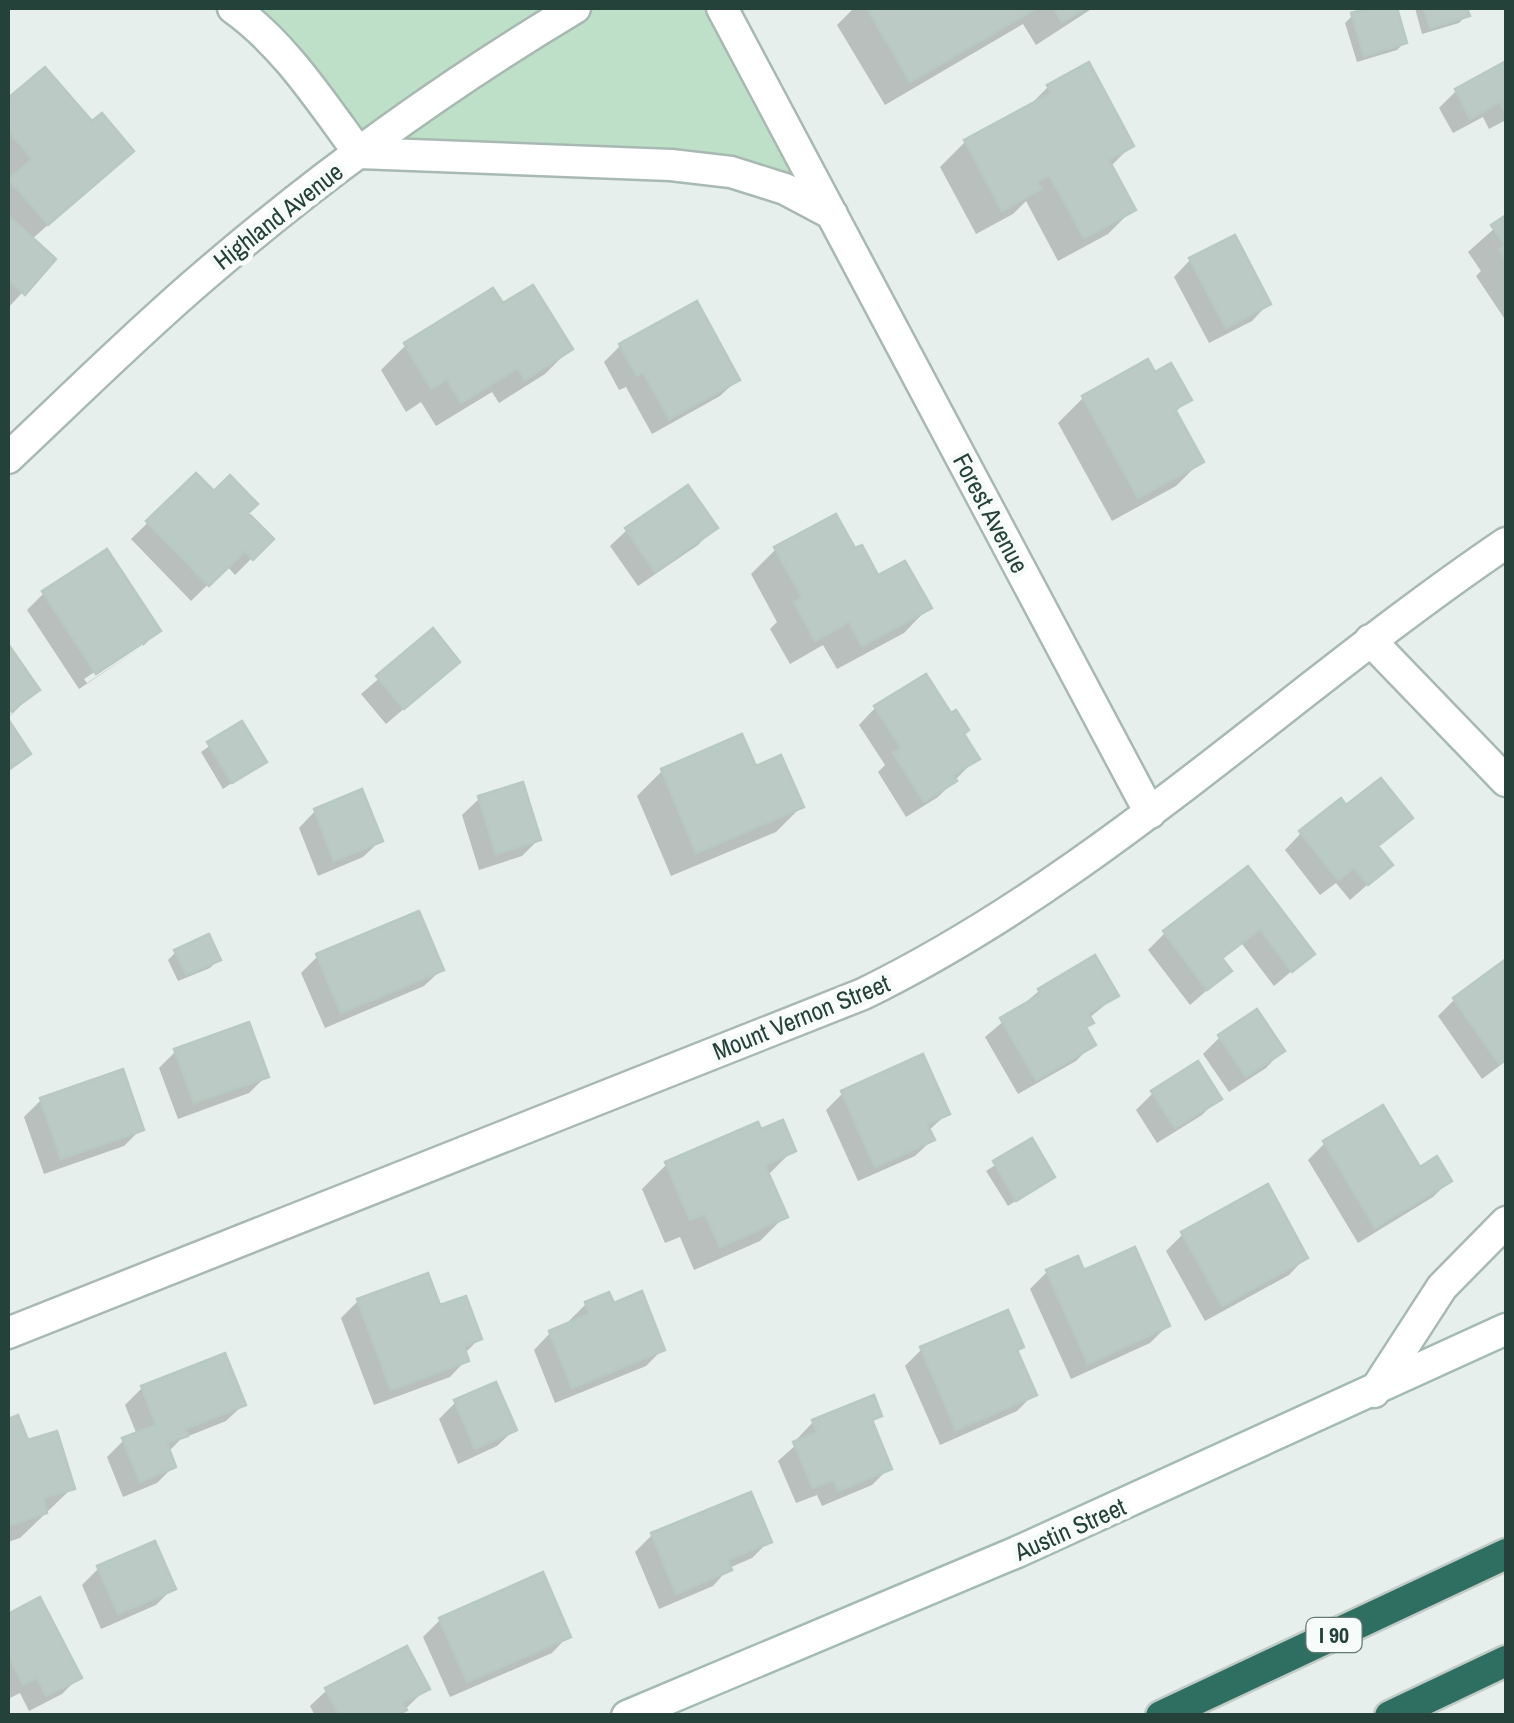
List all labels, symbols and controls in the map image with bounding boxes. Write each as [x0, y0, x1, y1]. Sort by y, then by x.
street label: Highland Avenue [206, 155, 350, 277]
street label: Forest Avenue [945, 447, 1037, 579]
street label: Mount Vernon Street [707, 966, 895, 1068]
street label: Austin Street [1008, 1489, 1131, 1569]
road number: I 90 [1306, 1618, 1362, 1652]

